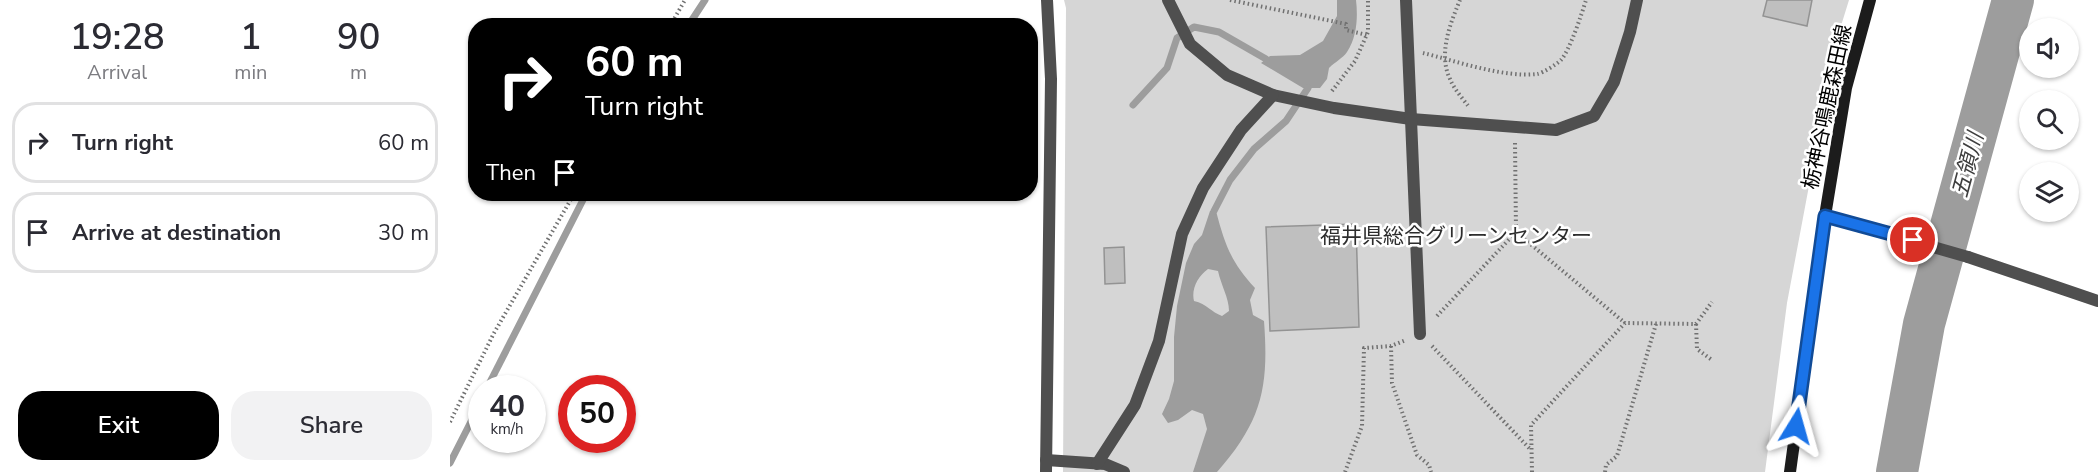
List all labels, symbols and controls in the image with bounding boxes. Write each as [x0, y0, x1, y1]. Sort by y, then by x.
text: 19:28 [70, 13, 165, 62]
text: 1 [240, 13, 262, 62]
text: 90 [337, 13, 380, 62]
map controls [2019, 18, 2079, 222]
button: sound [2019, 18, 2079, 78]
street label: 栃神谷鳴鹿森田線 [1796, 22, 1858, 192]
text: 60 m [585, 34, 684, 91]
icon: right [486, 42, 564, 120]
text: Arrival [87, 59, 147, 86]
text: min [234, 59, 267, 86]
text: m [350, 59, 367, 86]
text: Turn right [585, 88, 703, 125]
button: search [2019, 90, 2079, 150]
icon: right [21, 126, 54, 159]
water label: 五領川 [1945, 127, 1992, 201]
text: Turn right [72, 128, 173, 158]
text: 60 m [378, 128, 429, 158]
icon: arrive [548, 156, 581, 189]
text: Then [486, 158, 536, 188]
button: layers [2019, 162, 2079, 222]
pin [1887, 214, 1938, 265]
icon: arrive [21, 216, 54, 249]
text: Arrive at destination [72, 218, 281, 248]
text: 30 m [378, 218, 429, 248]
park label: 福井県総合グリーンセンター [1320, 222, 1592, 250]
icon: arrive [1896, 223, 1929, 256]
speed limit sign: 50 [558, 375, 636, 453]
text: 40 [489, 386, 525, 427]
button: Exit [18, 391, 219, 460]
button: Share [231, 391, 432, 460]
position arrow [1764, 394, 1828, 458]
text: km/h [490, 419, 524, 439]

